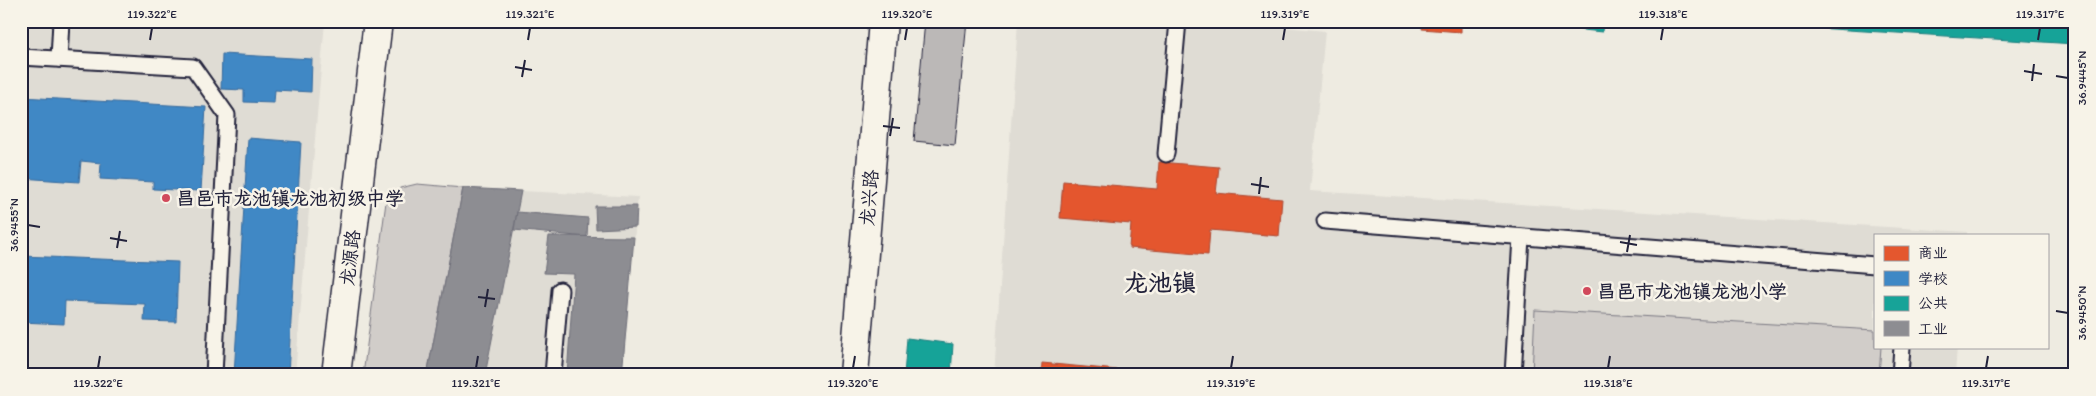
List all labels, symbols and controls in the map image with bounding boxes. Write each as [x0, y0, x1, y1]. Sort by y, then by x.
text: 119.322°E [127, 7, 177, 21]
text: 119.321°E [506, 7, 555, 21]
text: 119.320°E [882, 7, 933, 21]
text: 119.319°E [1261, 7, 1310, 21]
text: 119.318°E [1638, 7, 1688, 21]
text: 119.317°E [2016, 7, 2065, 21]
text: 36.9445°N [2075, 51, 2089, 105]
street label: 龙兴路 [855, 169, 883, 227]
place label: 昌邑市龙池镇龙池初级中学 [176, 187, 404, 210]
marker: 昌邑市龙池镇龙池初级中学 [160, 192, 172, 204]
text: 36.9455°N [7, 198, 21, 252]
street label: 龙源路 [335, 228, 365, 288]
legend [1874, 234, 2048, 348]
text: 商业 [1918, 244, 1948, 262]
district label: 龙池镇 [1124, 268, 1196, 297]
text: 学校 [1918, 270, 1948, 288]
place label: 昌邑市龙池镇龙池小学 [1597, 280, 1787, 303]
marker: 昌邑市龙池镇龙池小学 [1581, 285, 1593, 297]
text: 36.9450°N [2075, 286, 2089, 340]
text: 公共 [1918, 294, 1948, 312]
text: 工业 [1918, 320, 1948, 338]
text: 119.322°E [73, 376, 123, 390]
text: 119.321°E [452, 376, 501, 390]
text: 119.320°E [828, 376, 879, 390]
text: 119.319°E [1207, 376, 1256, 390]
text: 119.318°E [1583, 376, 1633, 390]
text: 119.317°E [1962, 376, 2011, 390]

